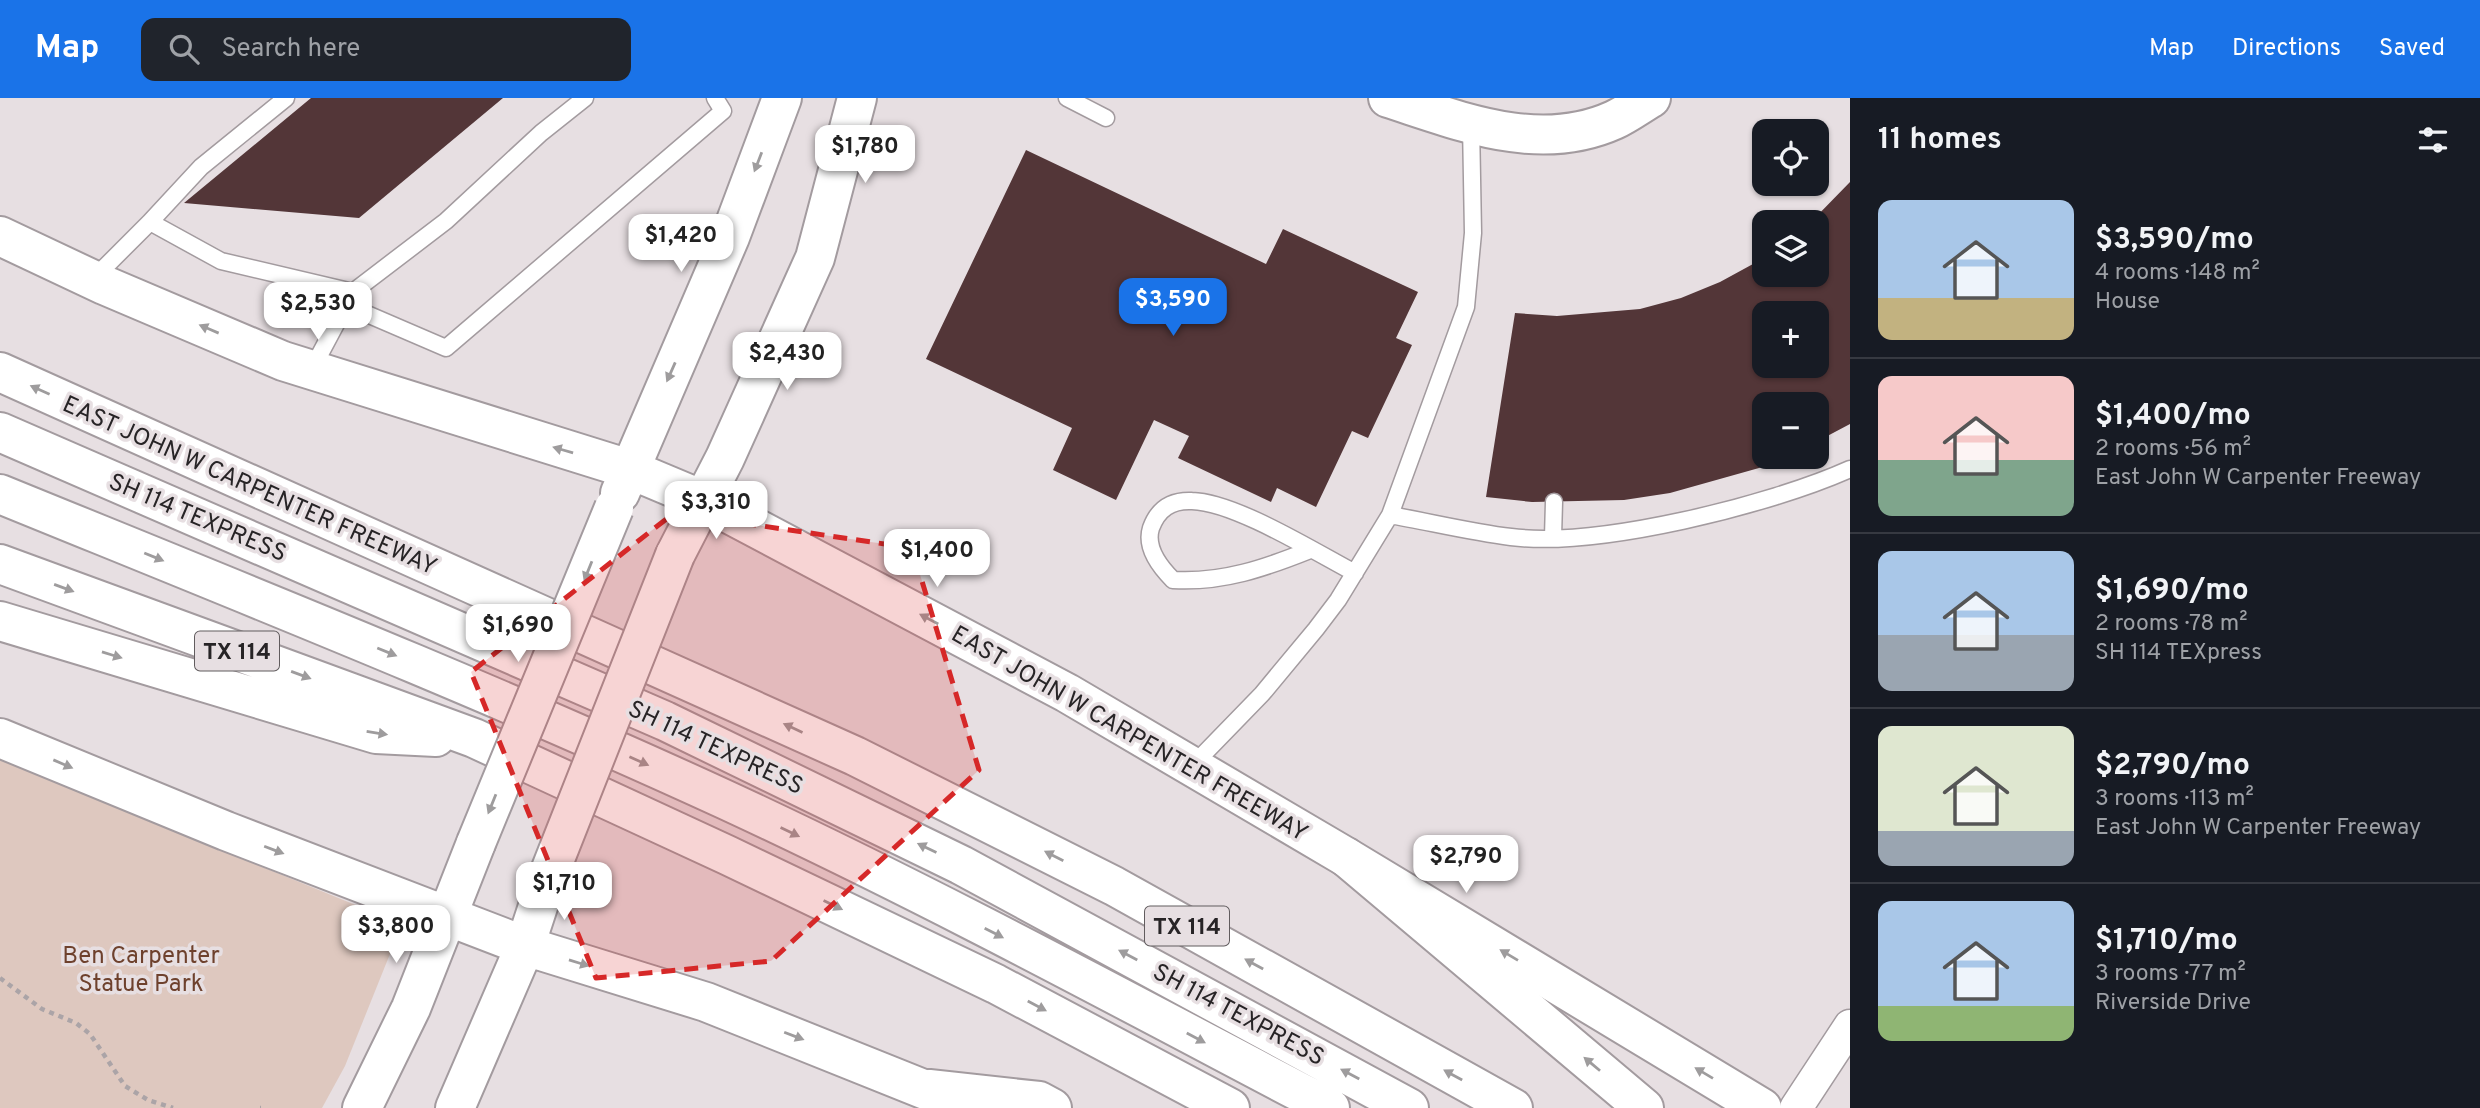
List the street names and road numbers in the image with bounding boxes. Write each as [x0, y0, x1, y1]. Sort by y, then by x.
street label: EAST JOHN W CARPENTER FREEWAY [57, 390, 441, 583]
street label: SH 114 TEXPRESS [104, 468, 291, 570]
street label: EAST JOHN W CARPENTER FREEWAY [945, 620, 1313, 849]
road number: TX 114 [195, 632, 279, 670]
street label: SH 114 TEXPRESS [623, 695, 808, 803]
road number: TX 114 [1145, 906, 1229, 946]
street label: SH 114 TEXPRESS [1147, 958, 1329, 1074]

